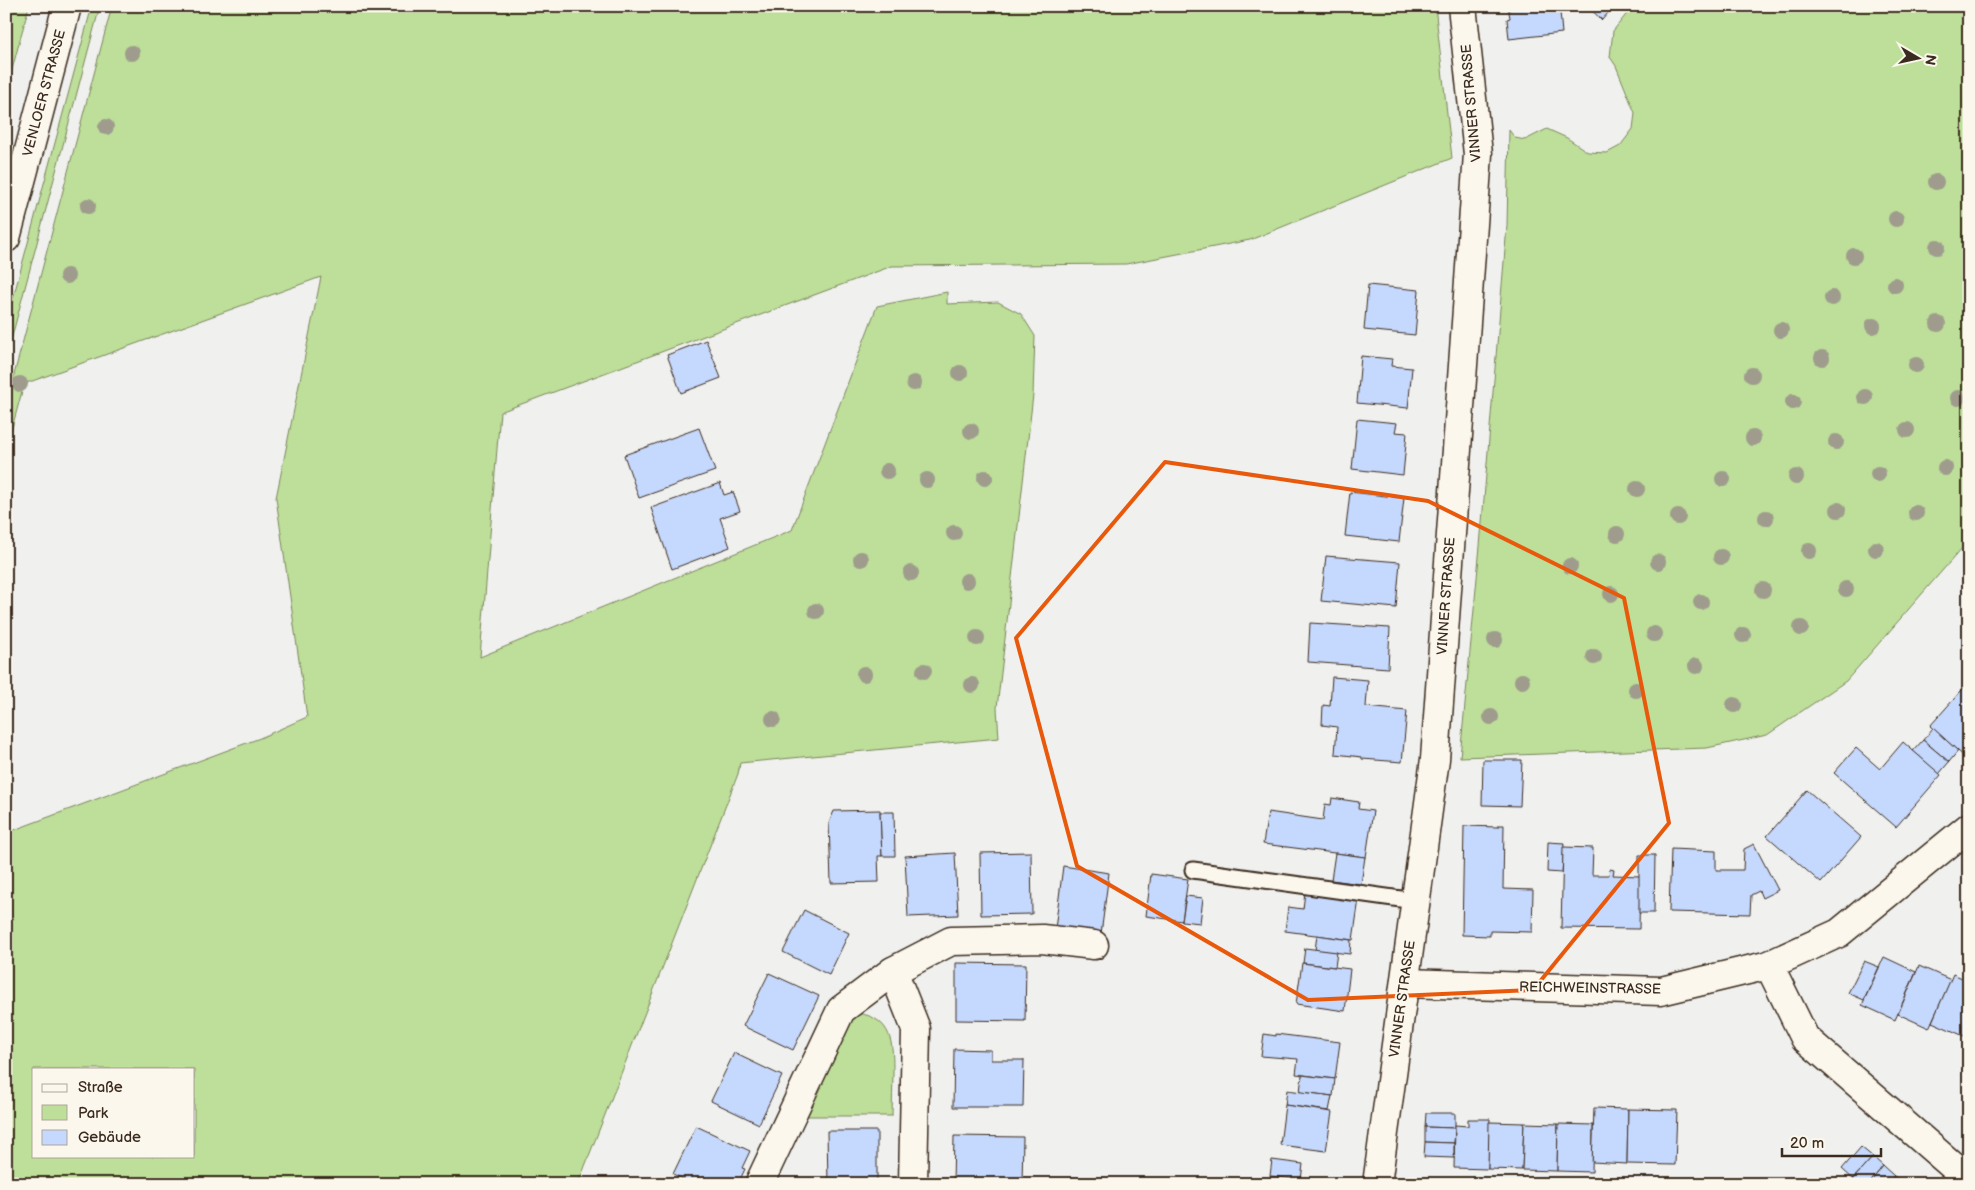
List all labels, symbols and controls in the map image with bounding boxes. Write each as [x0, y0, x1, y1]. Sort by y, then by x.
street label: VENLOER STRASSE [19, 28, 69, 158]
north arrow [1892, 32, 1942, 82]
street label: VINNER STRASSE [1457, 43, 1485, 163]
text: N [1921, 53, 1940, 66]
street label: VINNER STRASSE [1433, 537, 1459, 655]
street label: VINNER STRASSE [1385, 939, 1419, 1059]
street label: REICHWEINSTRASSE [1519, 978, 1661, 998]
legend [32, 1068, 195, 1158]
text: Straße [78, 1078, 123, 1097]
text: Park [78, 1104, 109, 1123]
scale bar [1782, 1125, 1881, 1157]
text: Gebäude [78, 1128, 141, 1147]
text: 20 m [1790, 1134, 1824, 1153]

